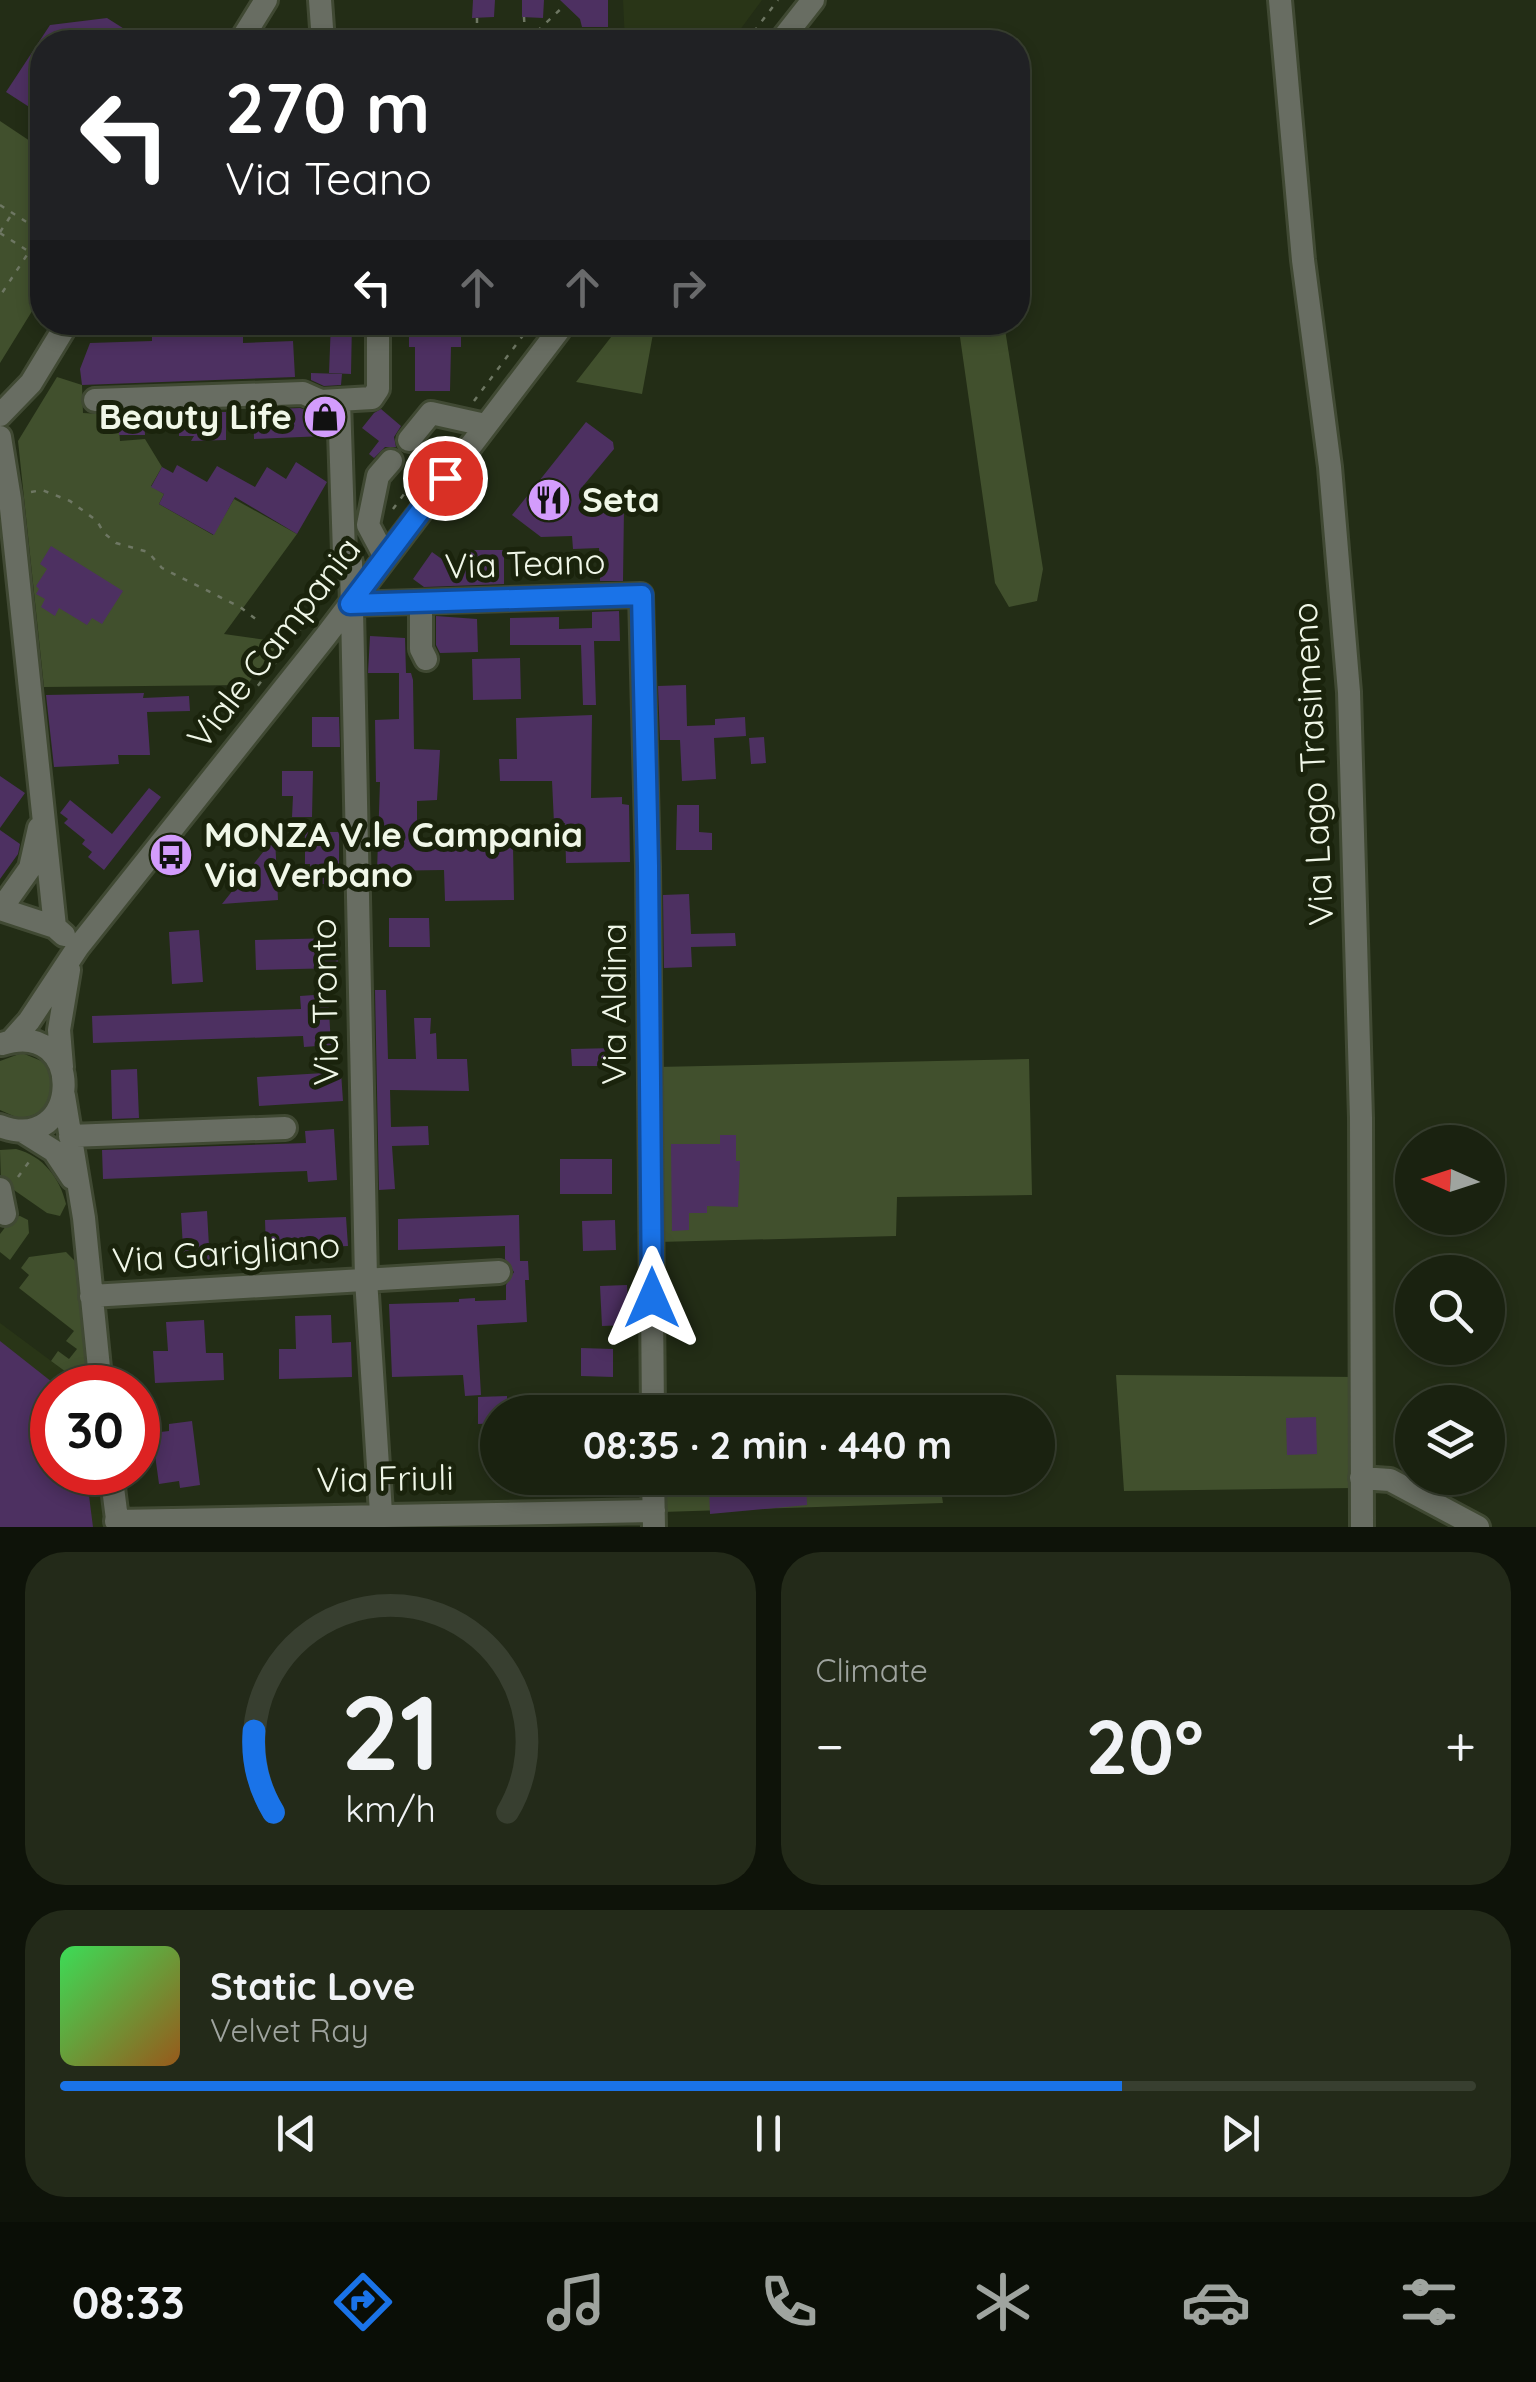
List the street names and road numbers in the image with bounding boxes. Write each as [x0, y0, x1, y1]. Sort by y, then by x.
street label: Viale Campania [177, 528, 369, 757]
street label: Via Teano [444, 538, 606, 588]
street label: Via Lago Trasimeno [1282, 601, 1342, 927]
street label: Via Tronto [301, 918, 347, 1086]
street label: Via Aldina [591, 923, 635, 1085]
street label: Via Garigliano [110, 1222, 341, 1282]
street label: Via Friuli [316, 1455, 454, 1501]

